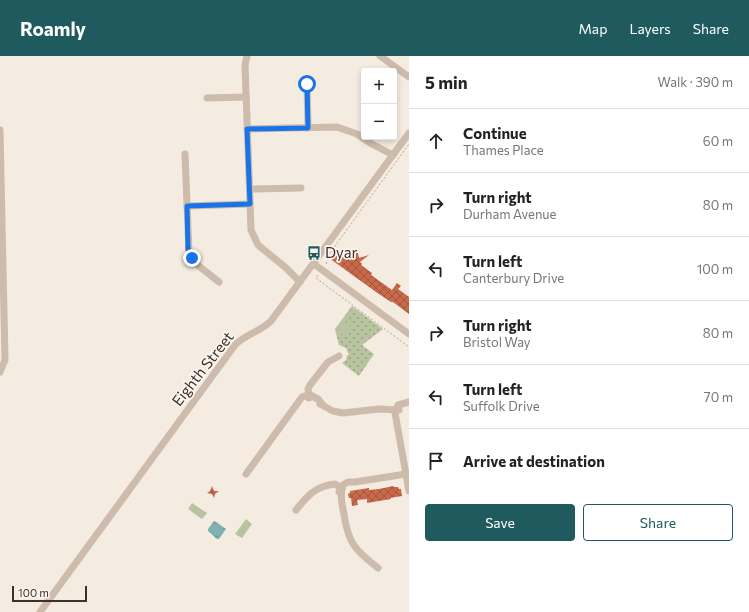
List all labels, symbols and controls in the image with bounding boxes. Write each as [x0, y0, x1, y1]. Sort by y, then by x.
text: Roamly [20, 17, 86, 40]
text: Map [579, 20, 607, 37]
text: Layers [629, 20, 671, 37]
text: Share [693, 20, 729, 37]
map controls [361, 68, 397, 140]
button: + [361, 68, 397, 104]
text: 5 min [425, 72, 468, 93]
text: Walk · 390 m [658, 74, 733, 90]
route start [298, 75, 316, 93]
button: − [361, 104, 397, 140]
text: Continue [463, 124, 527, 142]
icon: ahead [425, 130, 447, 152]
text: 60 m [703, 133, 733, 149]
text: Thames Place [463, 142, 544, 158]
text: Turn right [463, 188, 532, 206]
icon: right [425, 194, 447, 216]
text: 80 m [703, 197, 733, 213]
text: Durham Avenue [463, 206, 556, 222]
place label: Dyar [325, 243, 358, 261]
bus stop icon: Dyar [306, 245, 322, 261]
route end [183, 249, 201, 267]
text: Turn left [463, 252, 522, 270]
icon: left [425, 258, 447, 280]
text: 100 m [697, 261, 733, 277]
text: Canterbury Drive [463, 270, 564, 286]
text: Turn right [463, 316, 532, 334]
icon: right [425, 322, 447, 344]
text: 80 m [703, 325, 733, 341]
street label: Eighth Street [168, 328, 237, 409]
text: Bristol Way [463, 334, 531, 350]
text: Turn left [463, 380, 522, 398]
icon: left [425, 386, 447, 408]
text: 70 m [704, 389, 733, 405]
text: Suffolk Drive [463, 398, 540, 414]
icon: arrive [425, 450, 447, 472]
text: Arrive at destination [463, 452, 605, 470]
button: Save [425, 504, 575, 541]
button: Share [583, 504, 733, 541]
scale bar [12, 584, 87, 603]
text: 100 m [18, 586, 49, 599]

